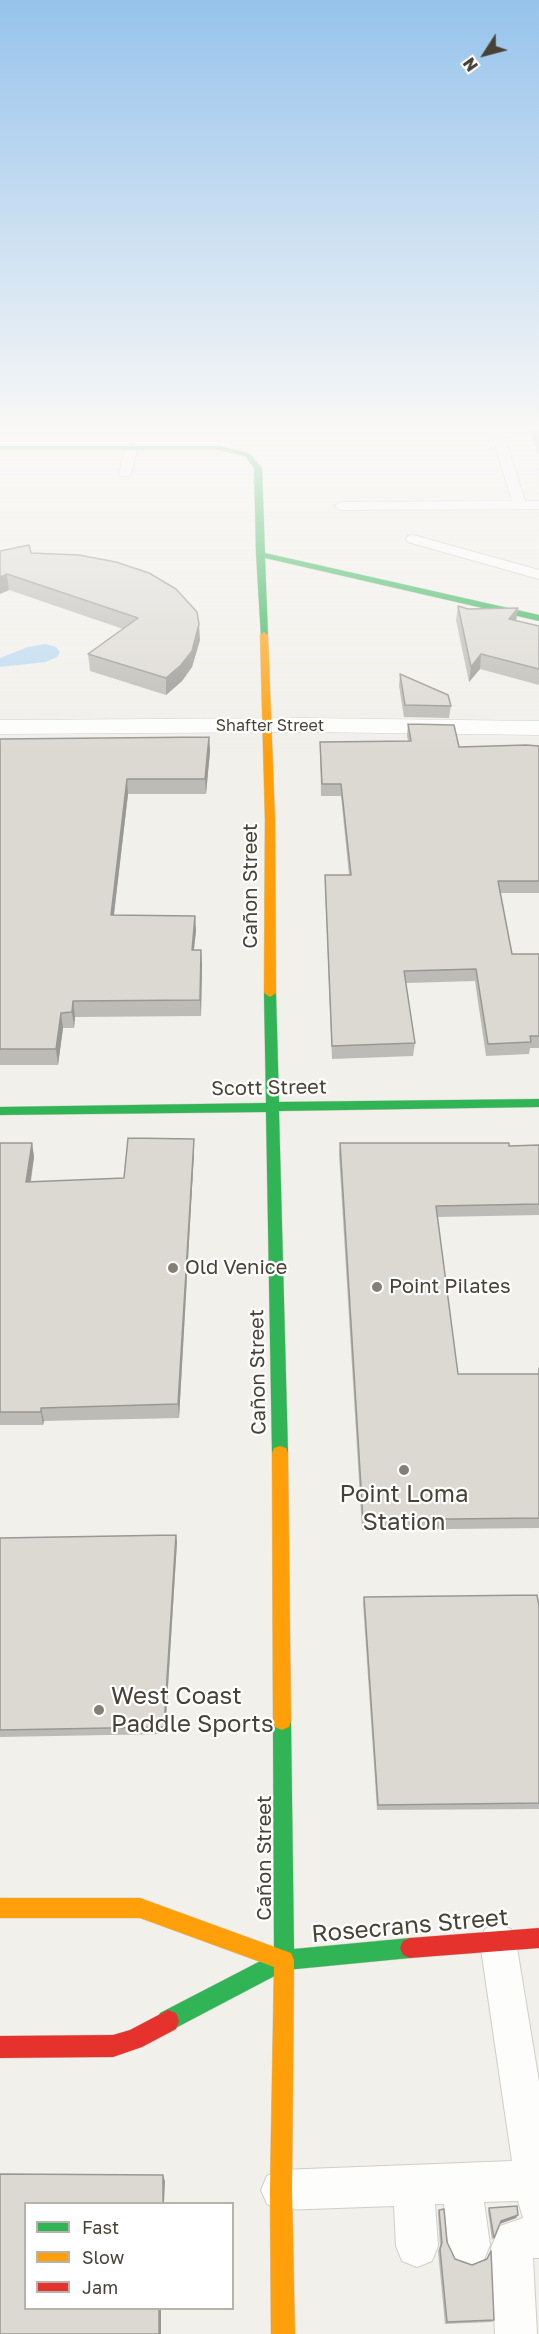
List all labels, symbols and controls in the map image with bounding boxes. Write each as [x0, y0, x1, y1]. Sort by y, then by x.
north arrow [455, 24, 515, 84]
text: N [459, 54, 482, 75]
street label: Shafter Street [216, 716, 324, 736]
street label: Cañon Street [239, 823, 263, 949]
street label: Scott Street [211, 1075, 327, 1101]
place label: Old Venice [185, 1256, 287, 1280]
marker: Old Venice [166, 1261, 180, 1275]
place label: Point Pilates [389, 1275, 511, 1299]
marker: Point Pilates [370, 1280, 384, 1294]
street label: Cañon Street [245, 1309, 271, 1435]
marker: Point Loma Station [397, 1463, 411, 1477]
place label: Point Loma Station [339, 1480, 469, 1536]
place label: West Coast Paddle Sports [111, 1682, 274, 1738]
marker: West Coast Paddle Sports [92, 1703, 106, 1717]
street label: Cañon Street [253, 1795, 277, 1921]
street label: Rosecrans Street [310, 1903, 510, 1949]
legend [24, 2202, 234, 2310]
text: Fast [82, 2216, 119, 2238]
text: Slow [82, 2246, 124, 2268]
text: Jam [82, 2276, 118, 2298]

